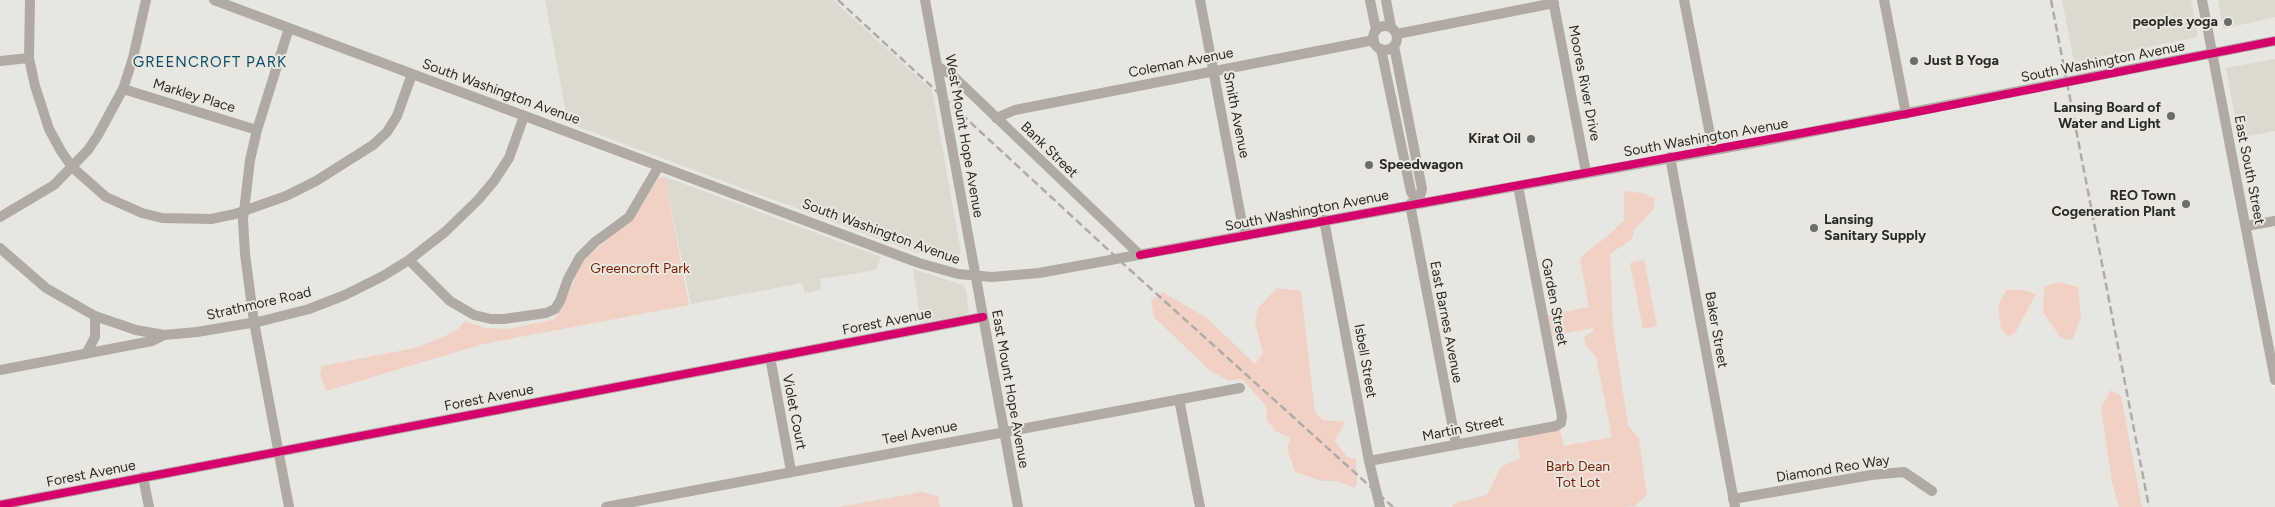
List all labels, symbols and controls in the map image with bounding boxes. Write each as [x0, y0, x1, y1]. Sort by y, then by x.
place label: peoples yoga [2132, 14, 2218, 30]
marker: peoples yoga [2222, 16, 2234, 28]
street label: Moores River Drive [1565, 24, 1603, 142]
street label: South Washington Avenue [2020, 38, 2186, 86]
street label: Coleman Avenue [1127, 45, 1235, 81]
street label: West Mount Hope Avenue [941, 53, 987, 219]
place label: Just B Yoga [1924, 53, 1999, 69]
district label: GREENCROFT PARK [131, 54, 289, 72]
marker: Just B Yoga [1908, 55, 1920, 67]
street label: South Washington Avenue [420, 56, 582, 128]
street label: Smith Avenue [1219, 70, 1253, 160]
street label: Markley Place [151, 75, 237, 117]
place label: Lansing Board of Water and Light [2053, 100, 2161, 132]
marker: Lansing Board of Water and Light [2165, 110, 2177, 122]
street label: East South Street [2230, 114, 2268, 226]
street label: South Washington Avenue [1622, 115, 1790, 161]
street label: Bank Street [1017, 119, 1081, 181]
place label: Kirat Oil [1468, 131, 1521, 147]
marker: Kirat Oil [1525, 133, 1537, 145]
place label: Speedwagon [1379, 157, 1463, 173]
marker: Speedwagon [1363, 159, 1375, 171]
street label: South Washington Avenue [1224, 187, 1390, 235]
place label: REO Town Cogeneration Plant [2051, 188, 2176, 220]
street label: South Washington Avenue [800, 196, 962, 268]
marker: REO Town Cogeneration Plant [2180, 198, 2192, 210]
place label: Lansing Sanitary Supply [1824, 212, 1926, 244]
marker: Lansing Sanitary Supply [1808, 222, 1820, 234]
street label: Garden Street [1537, 257, 1571, 347]
street label: East Barnes Avenue [1426, 260, 1466, 384]
park label: Greencroft Park [590, 261, 690, 277]
street label: Strathmore Road [205, 284, 313, 324]
street label: Baker Street [1701, 290, 1731, 370]
street label: Forest Avenue [841, 305, 933, 339]
street label: East Mount Hope Avenue [988, 309, 1032, 469]
street label: Isbell Street [1350, 323, 1380, 399]
street label: Violet Court [778, 373, 810, 451]
street label: Forest Avenue [443, 381, 535, 415]
street label: Martin Street [1421, 413, 1505, 445]
street label: Teel Avenue [881, 418, 959, 448]
street label: Diamond Reo Way [1775, 452, 1891, 486]
street label: Forest Avenue [45, 457, 137, 491]
park label: Barb Dean Tot Lot [1546, 459, 1610, 492]

